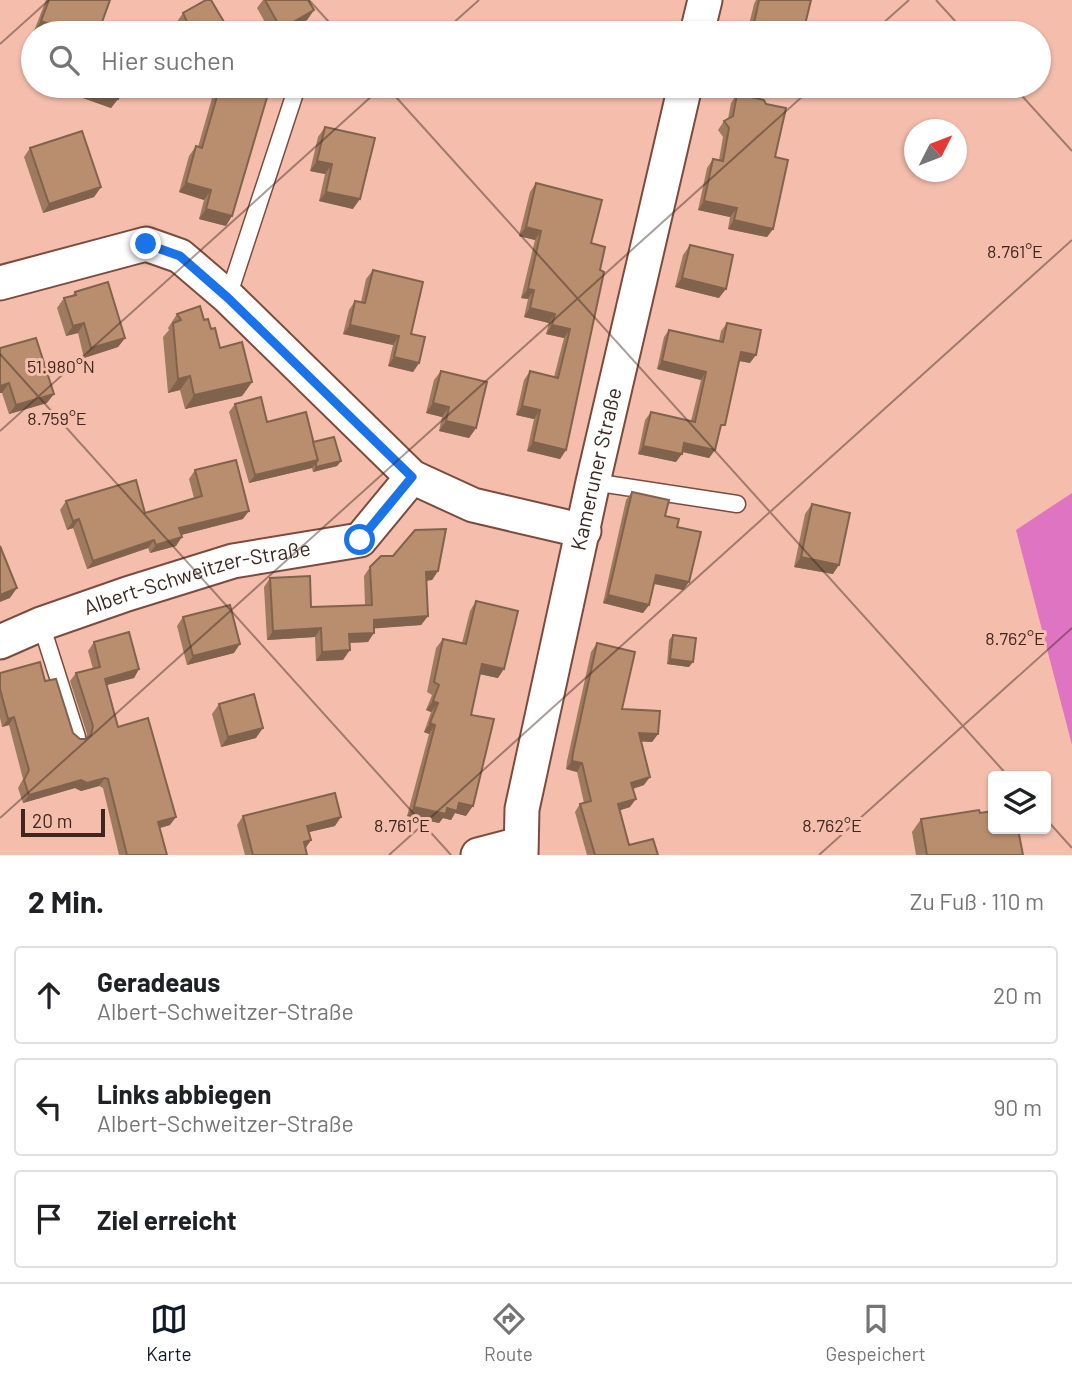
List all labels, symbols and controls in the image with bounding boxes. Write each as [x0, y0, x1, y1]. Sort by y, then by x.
search box [21, 21, 1051, 98]
icon: search [45, 41, 83, 79]
text: Hier suchen [101, 44, 235, 75]
north arrow [904, 119, 967, 182]
route end [130, 228, 161, 259]
text: 8.761°E [987, 240, 1043, 262]
text: 51.980°N [27, 355, 95, 377]
street label: Kameruner Straße [565, 385, 626, 553]
text: 8.759°E [27, 407, 87, 429]
route start [344, 524, 375, 555]
street label: Albert-Schweitzer-Straße [80, 534, 312, 619]
text: 8.762°E [985, 627, 1045, 649]
map controls [988, 771, 1051, 834]
button: layers [988, 771, 1051, 834]
scale bar [21, 806, 105, 838]
text: 20 m [32, 809, 72, 832]
text: 8.761°E [374, 814, 430, 836]
text: 8.762°E [802, 814, 862, 836]
text: 2 Min. [28, 883, 104, 919]
text: Zu Fuß · 110 m [910, 887, 1044, 915]
text: Geradeaus [97, 966, 220, 997]
icon: ahead [30, 976, 68, 1014]
text: 20 m [993, 981, 1042, 1009]
text: Albert-Schweitzer-Straße [97, 997, 354, 1025]
text: Links abbiegen [97, 1078, 271, 1109]
icon: left [30, 1088, 68, 1126]
text: 90 m [993, 1093, 1042, 1121]
text: Albert-Schweitzer-Straße [97, 1109, 354, 1137]
icon: arrive [30, 1200, 68, 1238]
text: Ziel erreicht [97, 1204, 237, 1235]
tab: Karte [146, 1300, 192, 1365]
tab: Route [484, 1300, 533, 1365]
tab: Gespeichert [825, 1300, 926, 1365]

